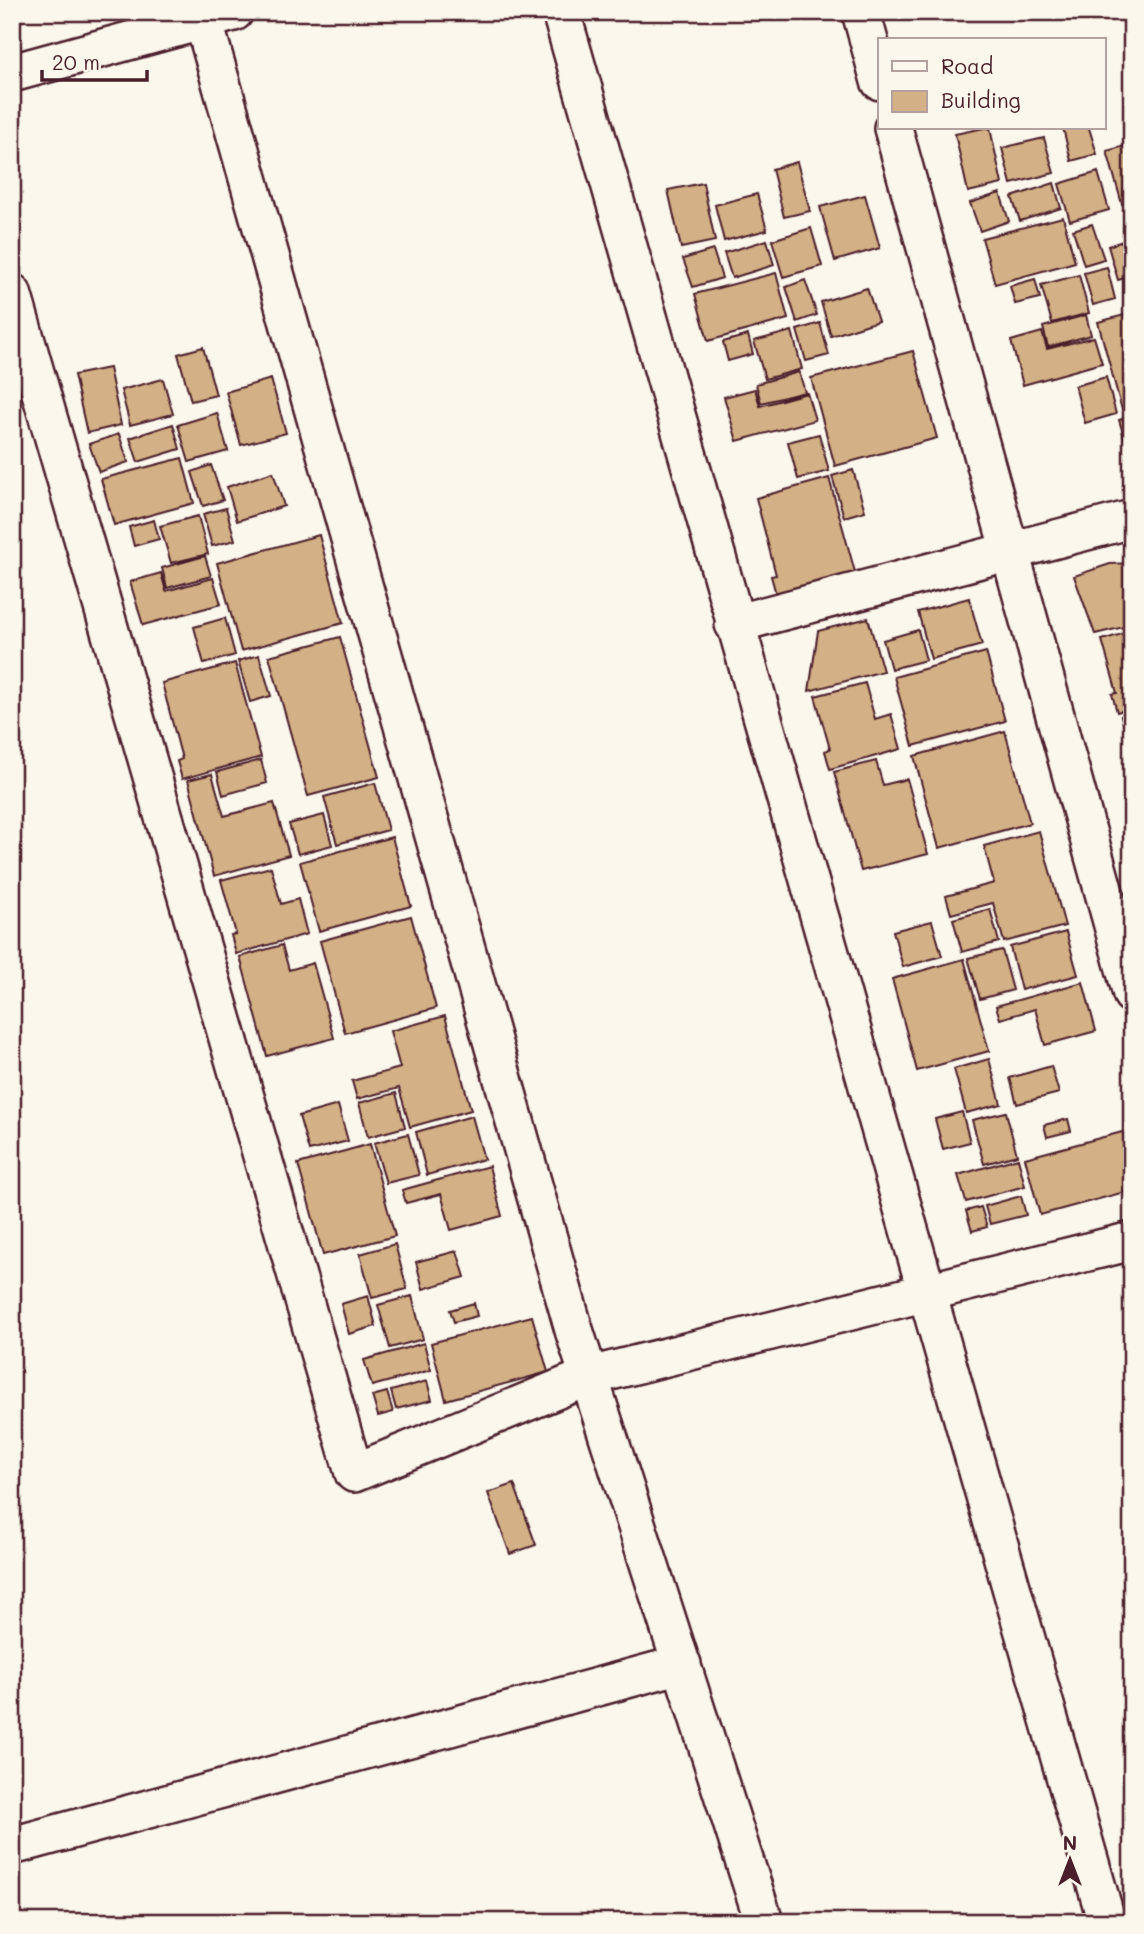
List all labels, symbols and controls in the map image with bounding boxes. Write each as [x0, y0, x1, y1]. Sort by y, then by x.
scale bar [42, 38, 147, 82]
legend [878, 38, 1106, 130]
text: 20 m [52, 48, 100, 75]
text: Road [941, 52, 993, 79]
text: Building [941, 86, 1021, 113]
north arrow [1036, 1826, 1106, 1896]
text: N [1063, 1830, 1077, 1855]

